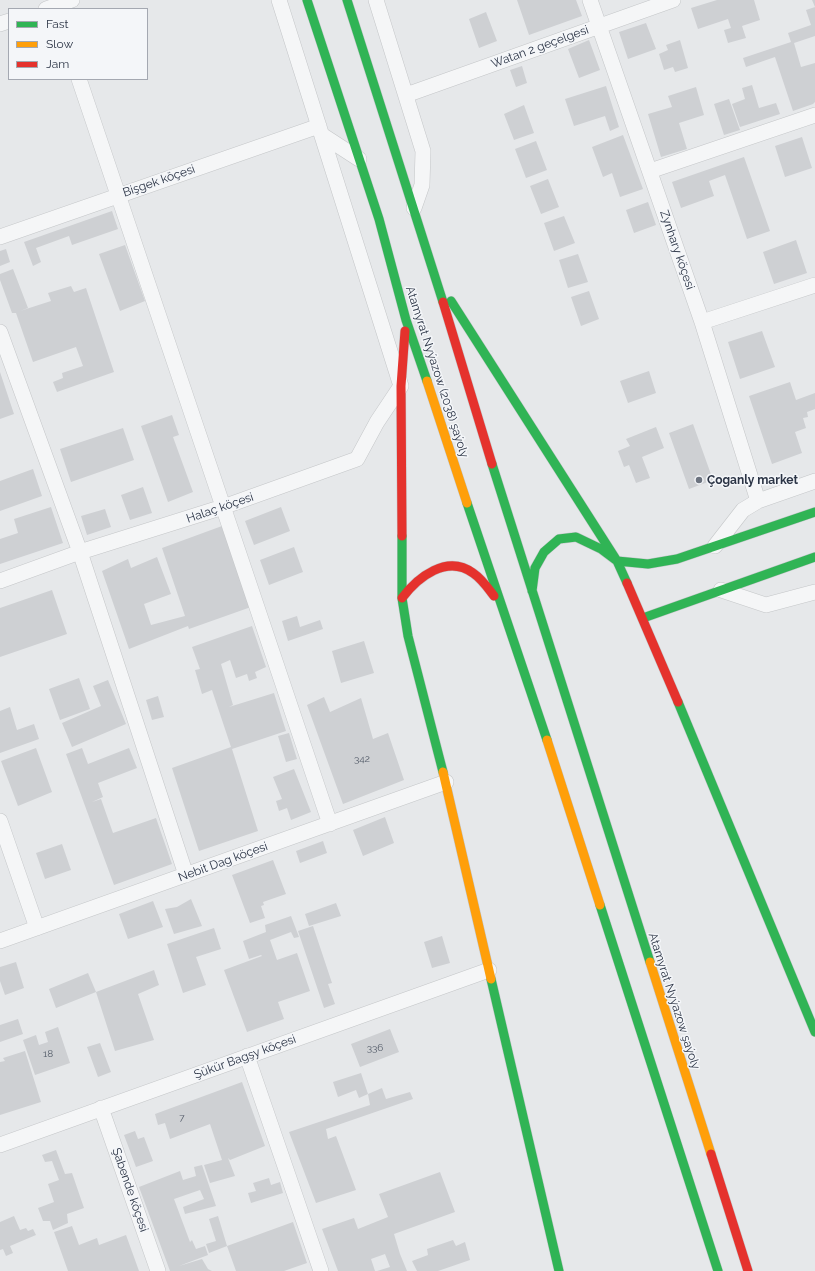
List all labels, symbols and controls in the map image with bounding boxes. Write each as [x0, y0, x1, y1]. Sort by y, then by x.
legend [8, 8, 148, 80]
text: Fast [46, 17, 69, 31]
street label: Watan 2 geçelgesi [489, 23, 591, 71]
text: Slow [46, 37, 73, 51]
text: Jam [46, 57, 69, 71]
street label: Bişgek köçesi [121, 162, 197, 200]
street label: Zynhary köçesi [657, 208, 697, 292]
street label: Atamyrat Nyýazow (2038) şaýoly [402, 284, 472, 460]
place label: Çoganly market [707, 473, 798, 487]
marker: Çoganly market [694, 475, 704, 485]
street label: Halaç köçesi [185, 490, 255, 526]
house number: 342 [354, 753, 370, 765]
street label: Nebit Dag köçesi [176, 839, 270, 885]
street label: Atamyrat Nyýazow şaýoly [645, 931, 703, 1071]
street label: Şükür Bagşy köçesi [192, 1032, 298, 1082]
house number: 336 [367, 1042, 383, 1054]
house number: 18 [43, 1048, 53, 1060]
house number: 7 [179, 1112, 185, 1124]
street label: Şabende köçesi [109, 1146, 151, 1234]

